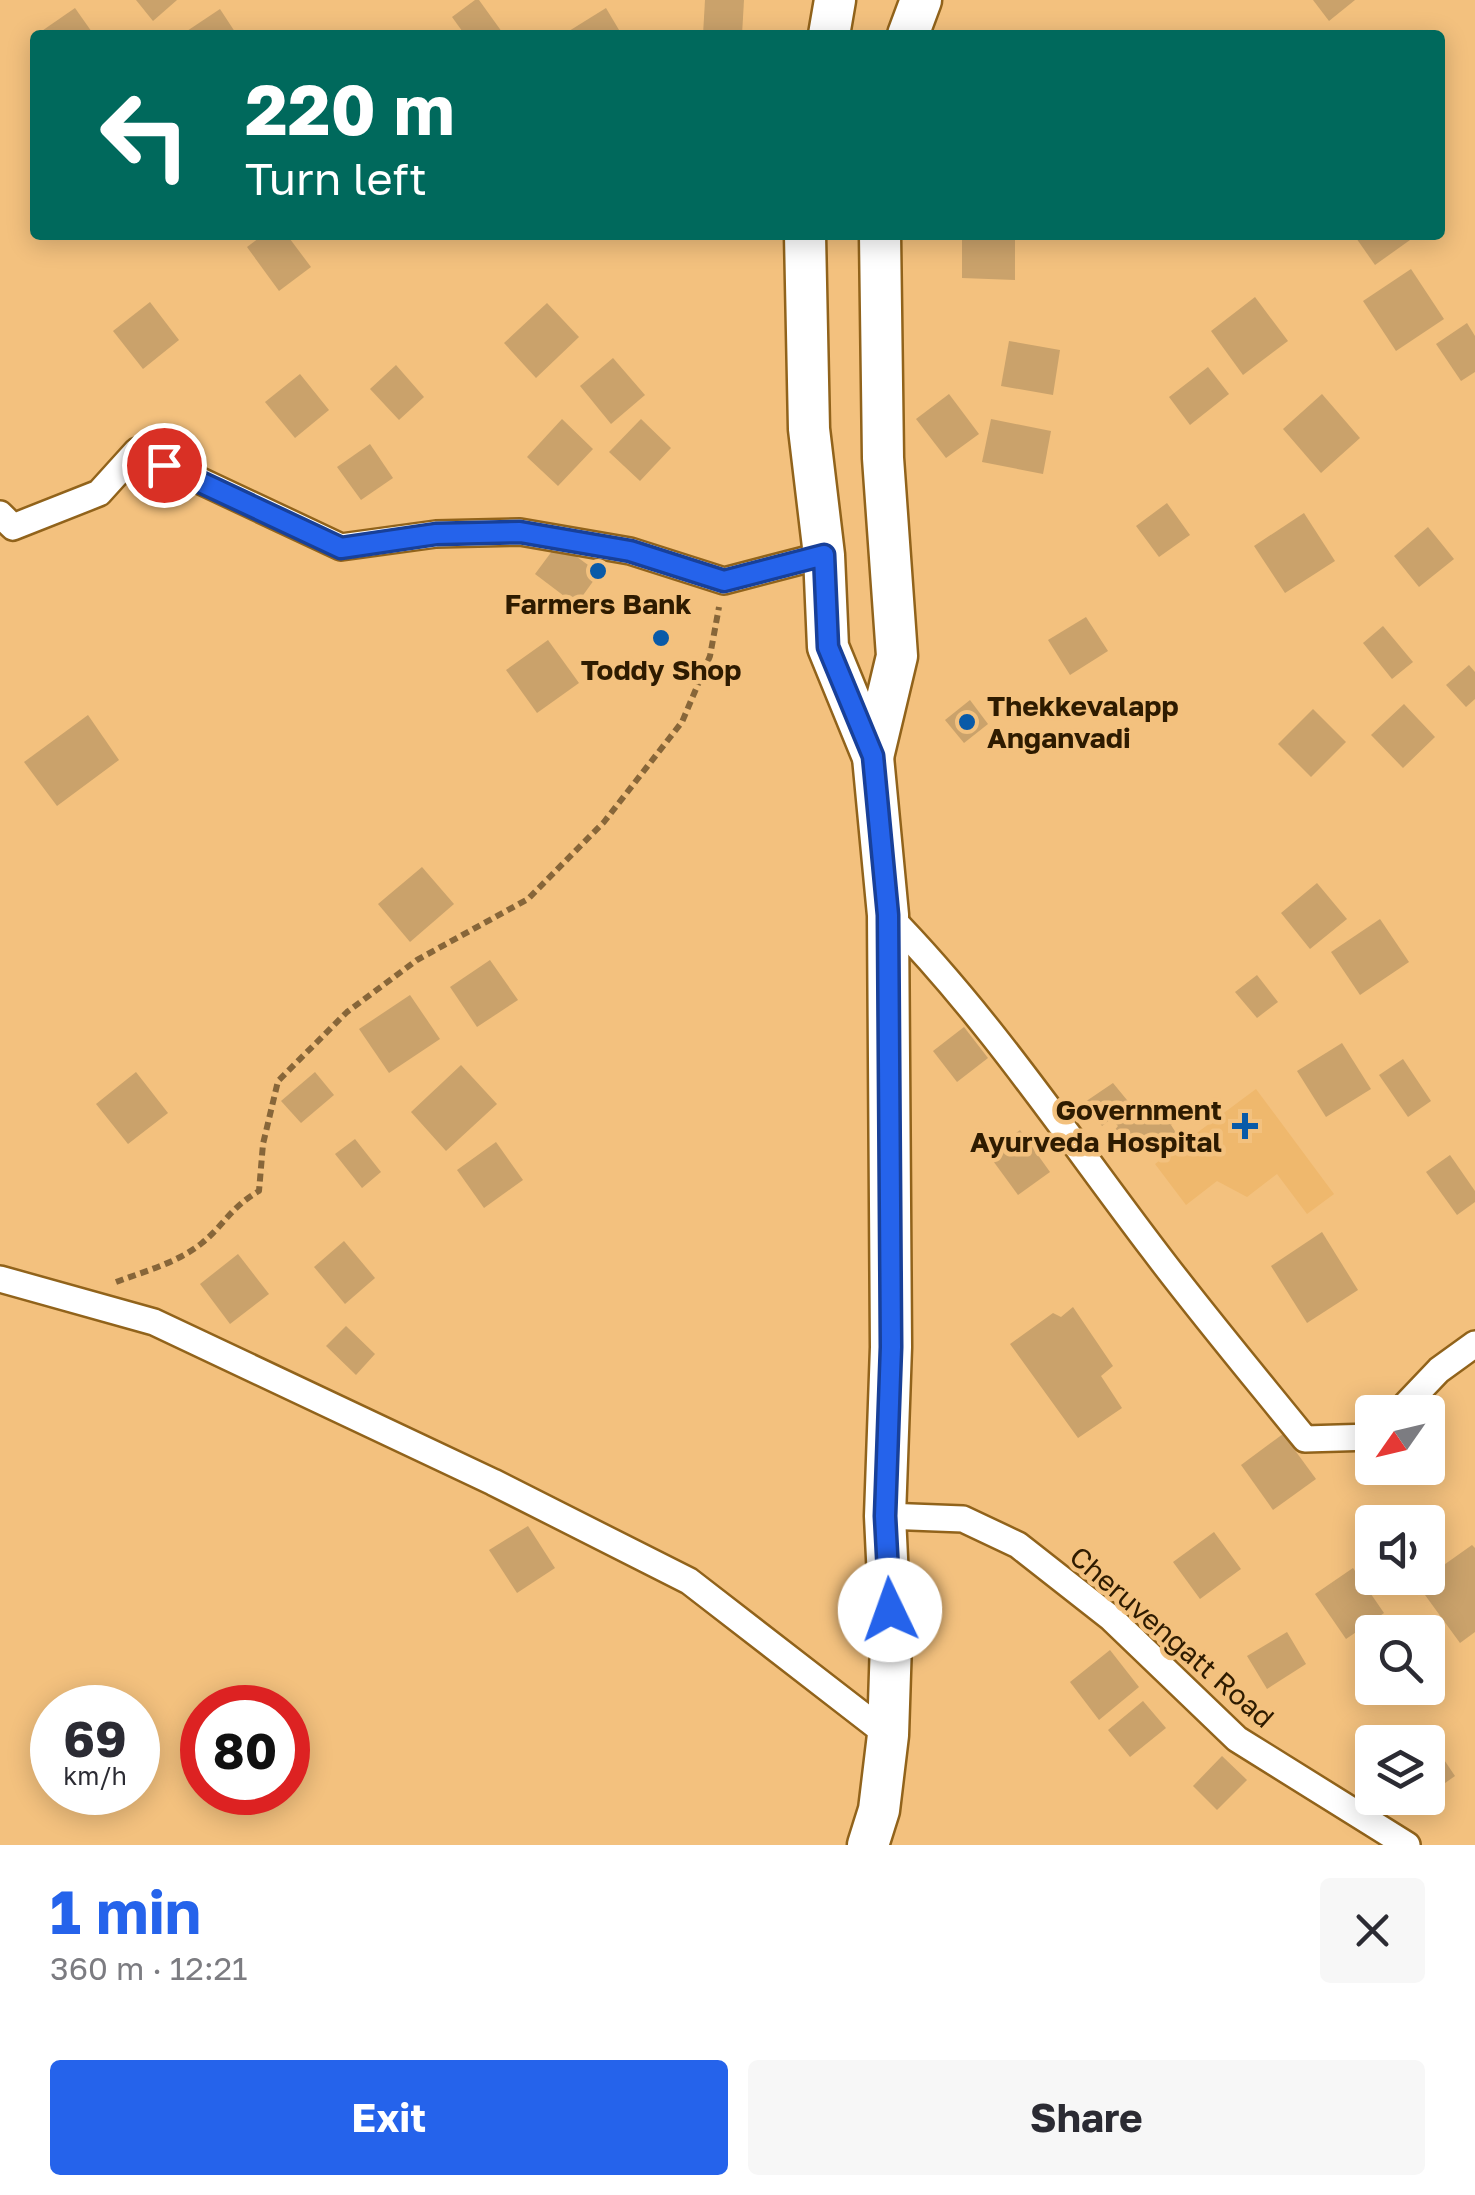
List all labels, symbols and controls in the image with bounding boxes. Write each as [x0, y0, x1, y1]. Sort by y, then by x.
text: 220 m [245, 66, 455, 150]
icon: left [80, 70, 210, 200]
text: Turn left [245, 151, 427, 205]
pin [122, 423, 207, 508]
icon: arrive [137, 438, 192, 493]
marker: Farmers Bank [587, 560, 609, 582]
place label: Farmers Bank [504, 587, 692, 620]
marker: Toddy Shop [650, 627, 672, 649]
place label: Toddy Shop [581, 653, 741, 686]
place label: Thekkevalapp Anganvadi [987, 689, 1179, 754]
marker: Thekkevalapp Anganvadi [956, 711, 978, 733]
place label: Government Ayurveda Hospital [970, 1093, 1222, 1158]
marker: Government Ayurveda Hospital [1232, 1113, 1258, 1139]
north arrow [1355, 1395, 1445, 1485]
map controls [1355, 1395, 1445, 1815]
button: sound [1355, 1505, 1445, 1595]
street label: Cheruvengatt Road [1064, 1539, 1281, 1734]
position arrow [838, 1558, 942, 1662]
button: search [1355, 1615, 1445, 1705]
speed limit sign: 80 [180, 1685, 310, 1815]
text: 69 [63, 1708, 127, 1768]
button: layers [1355, 1725, 1445, 1815]
text: km/h [63, 1760, 127, 1791]
text: 1 min [50, 1875, 201, 1947]
button: close [1320, 1878, 1425, 1983]
text: 360 m · 12:21 [50, 1949, 248, 1987]
button: Exit [50, 2060, 728, 2175]
button: Share [748, 2060, 1425, 2175]

